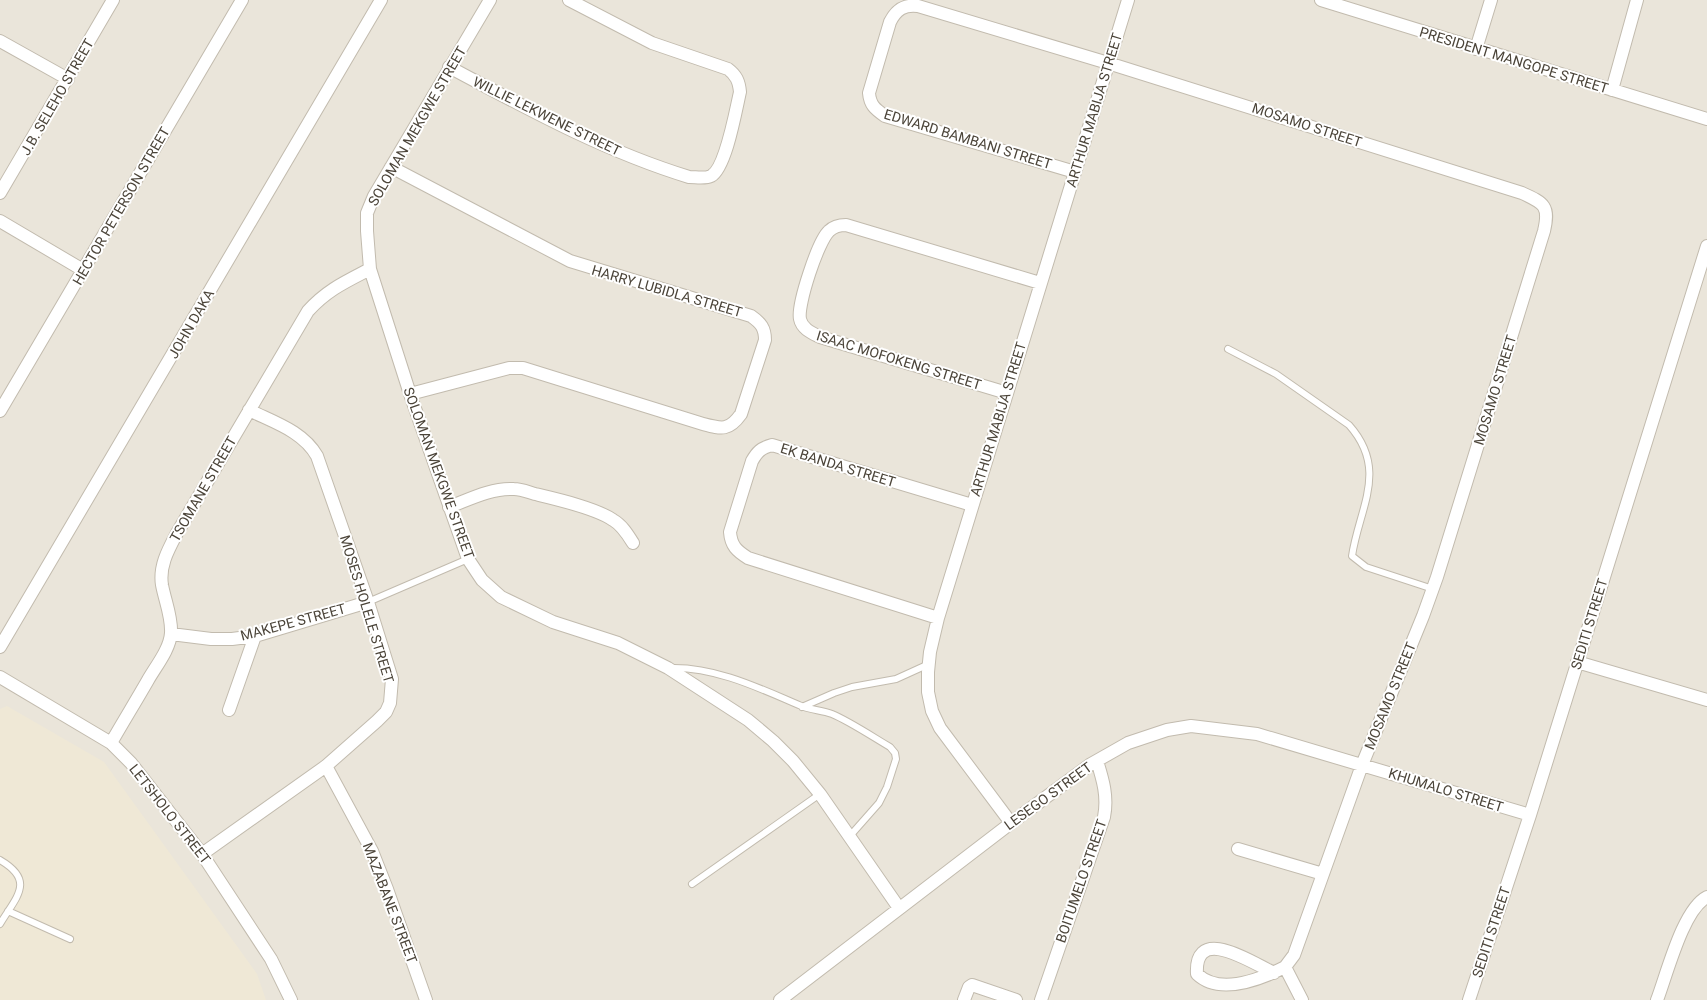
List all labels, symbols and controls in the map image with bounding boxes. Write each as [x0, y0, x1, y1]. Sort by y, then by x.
street label: PRESIDENT MANGOPE STREET [1418, 24, 1611, 97]
street label: ARTHUR MABIJA STREET [1063, 30, 1125, 189]
street label: J.B. SELEHO STREET [17, 35, 97, 158]
street label: SOLOMAN MEKGWE STREET [365, 43, 470, 209]
street label: WILLIE LEKWENE STREET [471, 73, 624, 159]
street label: MOSAMO STREET [1250, 100, 1364, 150]
street label: EDWARD BAMBANI STREET [882, 106, 1054, 172]
street label: HECTOR PETERSON STREET [69, 124, 173, 288]
street label: HARRY LUBIDLA STREET [590, 262, 745, 320]
street label: JOHN DAKA [165, 287, 217, 361]
street label: ISAAC MOFOKENG STREET [815, 327, 984, 393]
street label: MOSAMO STREET [1471, 332, 1520, 447]
street label: ARTHUR MABIJA STREET [967, 339, 1029, 498]
street label: SOLOMAN MEKGWE STREET [400, 385, 478, 562]
street label: TSOMANE STREET [166, 433, 240, 544]
street label: EK BANDA STREET [779, 440, 898, 490]
street label: MOSES HOLELE STREET [337, 533, 397, 685]
street label: SEDITI STREET [1568, 576, 1611, 671]
street label: MAKEPE STREET [239, 600, 348, 644]
street label: MOSAMO STREET [1361, 639, 1419, 752]
street label: LESEGO STREET [1001, 759, 1095, 833]
street label: LETSHOLO STREET [126, 761, 214, 867]
street label: KHUMALO STREET [1387, 765, 1506, 815]
street label: BOITUMELO STREET [1052, 817, 1110, 945]
street label: MAZABANE STREET [360, 840, 421, 966]
street label: SEDITI STREET [1469, 884, 1513, 979]

